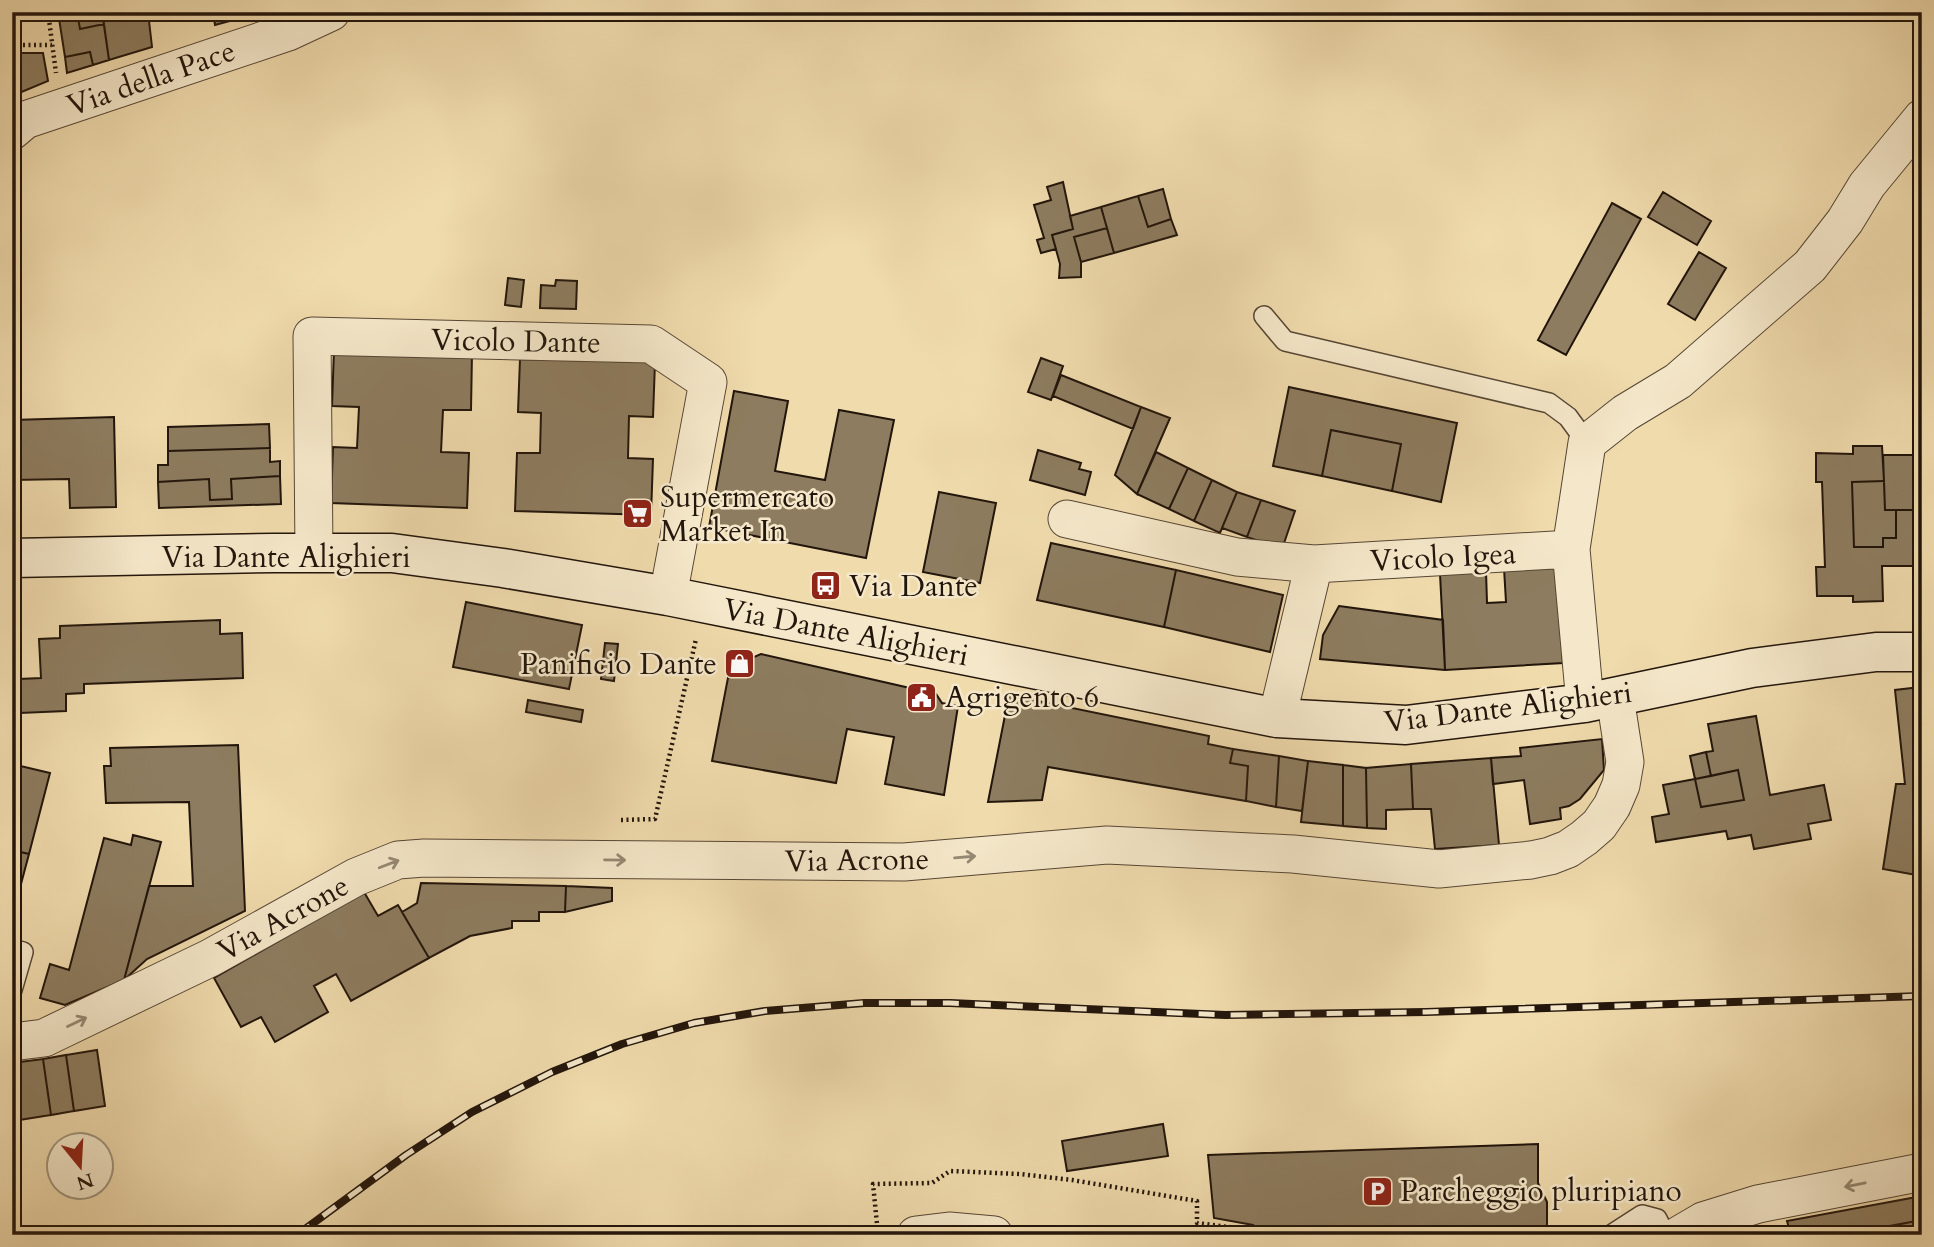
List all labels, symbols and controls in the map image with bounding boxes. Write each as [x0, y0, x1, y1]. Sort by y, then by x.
street label: Via della Pace [62, 31, 241, 126]
street label: Vicolo Dante [431, 320, 601, 363]
place label: Supermercato Market In [660, 477, 834, 552]
supermarket icon: Supermercato Market In [620, 497, 654, 531]
street label: Vicolo Igea [1369, 533, 1517, 582]
street label: Via Dante Alighieri [161, 537, 411, 578]
place label: Via Dante [849, 566, 978, 607]
bus stop icon: Via Dante [809, 569, 843, 603]
street label: Via Dante Alighieri [720, 589, 972, 676]
place label: Panificio Dante [520, 644, 717, 685]
shop icon: Panificio Dante [723, 647, 757, 681]
street label: Via Dante Alighieri [1382, 672, 1634, 743]
place label: Agrigento 6 [945, 677, 1099, 718]
public building icon: Agrigento 6 [905, 680, 939, 714]
street label: Via Acrone [784, 839, 930, 882]
one-way arrow [953, 850, 976, 863]
one-way arrow [603, 853, 626, 867]
one-way arrow [377, 857, 399, 870]
street label: Via Acrone [210, 866, 356, 971]
one-way arrow [66, 1015, 87, 1029]
north arrow [46, 1132, 116, 1202]
text: N [73, 1166, 97, 1196]
place label: Parcheggio pluripiano [1400, 1171, 1682, 1212]
parking icon: Parcheggio pluripiano [1360, 1174, 1394, 1208]
one-way arrow [1844, 1179, 1867, 1192]

